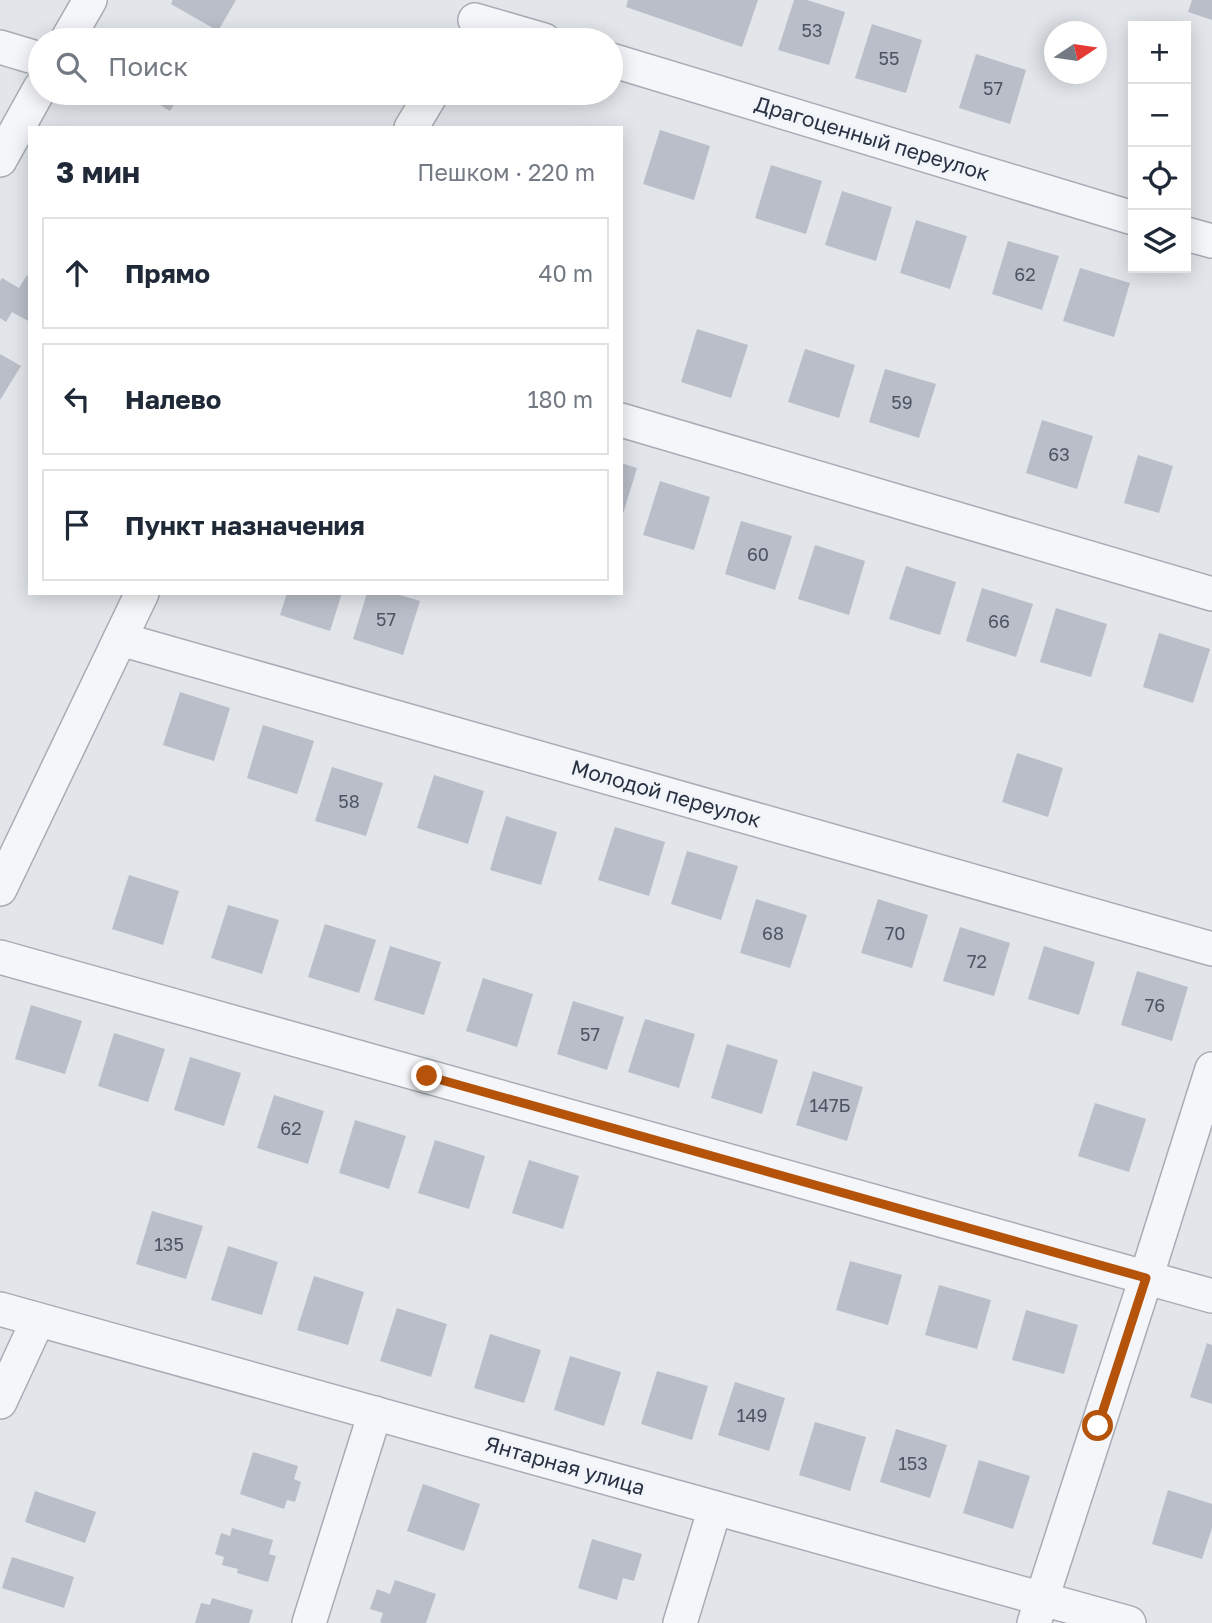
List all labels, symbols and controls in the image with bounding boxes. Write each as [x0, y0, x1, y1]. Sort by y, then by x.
house number: 53 [802, 19, 822, 41]
north arrow [1044, 21, 1107, 84]
map controls [1128, 21, 1191, 273]
button: + [1128, 21, 1191, 84]
search box [28, 28, 623, 105]
house number: 55 [879, 47, 899, 69]
icon: search [52, 48, 90, 86]
text: Поиск [108, 51, 188, 82]
house number: 57 [983, 77, 1003, 99]
button: − [1128, 84, 1191, 147]
street label: Драгоценный переулок [752, 90, 993, 186]
button: locate [1128, 147, 1191, 210]
text: 3 мин [56, 154, 140, 190]
text: Пешком · 220 m [417, 158, 595, 186]
button: layers [1128, 210, 1191, 273]
icon: ahead [58, 254, 96, 292]
text: Прямо [125, 258, 210, 289]
text: 40 m [539, 259, 593, 287]
house number: 62 [1014, 263, 1036, 285]
icon: left [58, 380, 96, 418]
text: Налево [125, 384, 221, 415]
text: 180 m [527, 385, 593, 413]
house number: 59 [891, 391, 913, 413]
house number: 63 [1048, 443, 1070, 465]
icon: arrive [58, 506, 96, 544]
text: Пункт назначения [125, 510, 365, 541]
house number: 60 [747, 543, 769, 565]
house number: 57 [376, 608, 396, 630]
house number: 66 [988, 610, 1010, 632]
street label: Молодой переулок [568, 753, 764, 833]
house number: 58 [338, 790, 360, 812]
house number: 68 [762, 922, 784, 944]
house number: 70 [885, 922, 905, 944]
house number: 72 [967, 950, 987, 972]
house number: 76 [1145, 994, 1165, 1016]
house number: 57 [580, 1023, 600, 1045]
route end [411, 1060, 442, 1091]
house number: 147Б [809, 1094, 851, 1116]
house number: 62 [280, 1117, 302, 1139]
house number: 135 [154, 1233, 184, 1255]
house number: 149 [737, 1404, 767, 1426]
route start [1082, 1410, 1113, 1441]
street label: Янтарная улица [482, 1430, 648, 1500]
house number: 153 [898, 1452, 928, 1474]

